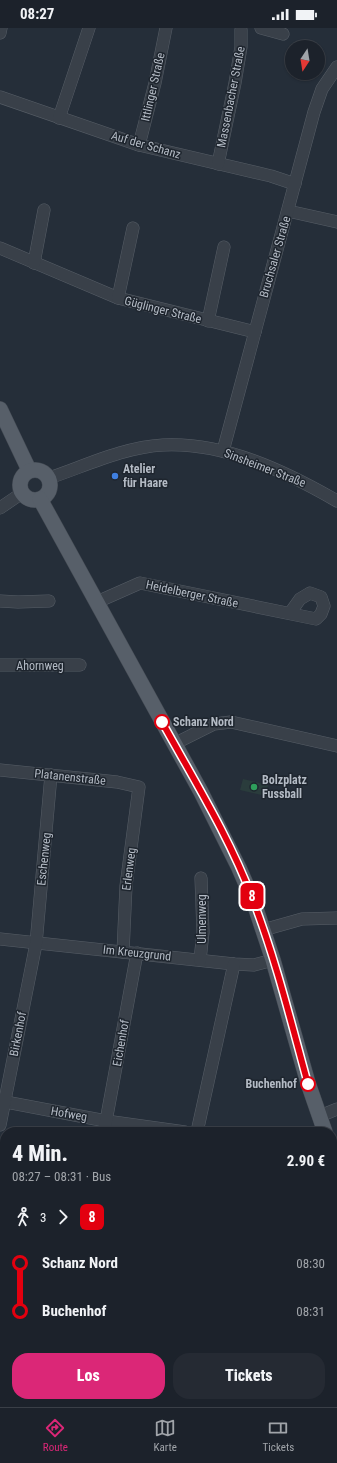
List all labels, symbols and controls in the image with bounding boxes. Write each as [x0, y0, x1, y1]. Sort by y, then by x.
text: 08:27 [20, 5, 54, 23]
north arrow [285, 40, 325, 80]
map controls [285, 40, 325, 80]
street label: Massenbacher Straße [214, 45, 248, 149]
street label: Ittlinger Straße [138, 51, 168, 123]
street label: Auf der Schanz [110, 128, 182, 162]
street label: Bruchsaler Straße [257, 214, 293, 299]
street label: Güglinger Straße [123, 294, 203, 326]
street label: Sinsheimer Straße [222, 446, 308, 490]
place label: Atelier für Haare [123, 462, 168, 490]
marker: Atelier für Haare [110, 471, 120, 481]
street label: Heidelberger Straße [145, 577, 240, 611]
street label: Ahornweg [16, 659, 64, 673]
marker: Schanz Nord [154, 714, 170, 730]
place label: Schanz Nord [173, 715, 234, 729]
street label: Platanenstraße [34, 766, 107, 788]
place label: Bolzplatz Fussball [262, 773, 307, 801]
marker: Bolzplatz Fussball [249, 782, 259, 792]
street label: Eschenweg [34, 832, 54, 886]
street label: Erlenweg [119, 847, 139, 891]
line badge: 8 [239, 883, 265, 909]
text: 8 [248, 888, 256, 904]
street label: Ulmenweg [195, 894, 209, 944]
street label: Im Kreuzgrund [102, 942, 172, 964]
street label: Birkenhof [7, 1010, 29, 1058]
street label: Eichenhof [110, 1018, 132, 1067]
marker: Buchenhof [300, 1076, 316, 1092]
place label: Buchenhof [245, 1077, 297, 1091]
street label: Hofweg [50, 1104, 88, 1124]
text: 4 Min. [12, 1141, 68, 1166]
text: 2.90 € [287, 1152, 325, 1170]
text: 08:27 – 08:31 · Bus [12, 1169, 111, 1184]
icon: walk [12, 1206, 34, 1228]
icon: forward [52, 1206, 74, 1228]
text: 8 [88, 1209, 96, 1225]
text: 3 [40, 1210, 46, 1225]
text: Schanz Nord [42, 1254, 118, 1272]
text: 08:30 [296, 1256, 325, 1271]
text: Buchenhof [42, 1302, 106, 1320]
text: 08:31 [296, 1304, 325, 1319]
button: Los [12, 1353, 165, 1399]
button: Tickets [173, 1353, 325, 1399]
tab: Route [43, 1417, 68, 1454]
tab: Karte [154, 1417, 177, 1454]
tab: Tickets [263, 1417, 294, 1454]

